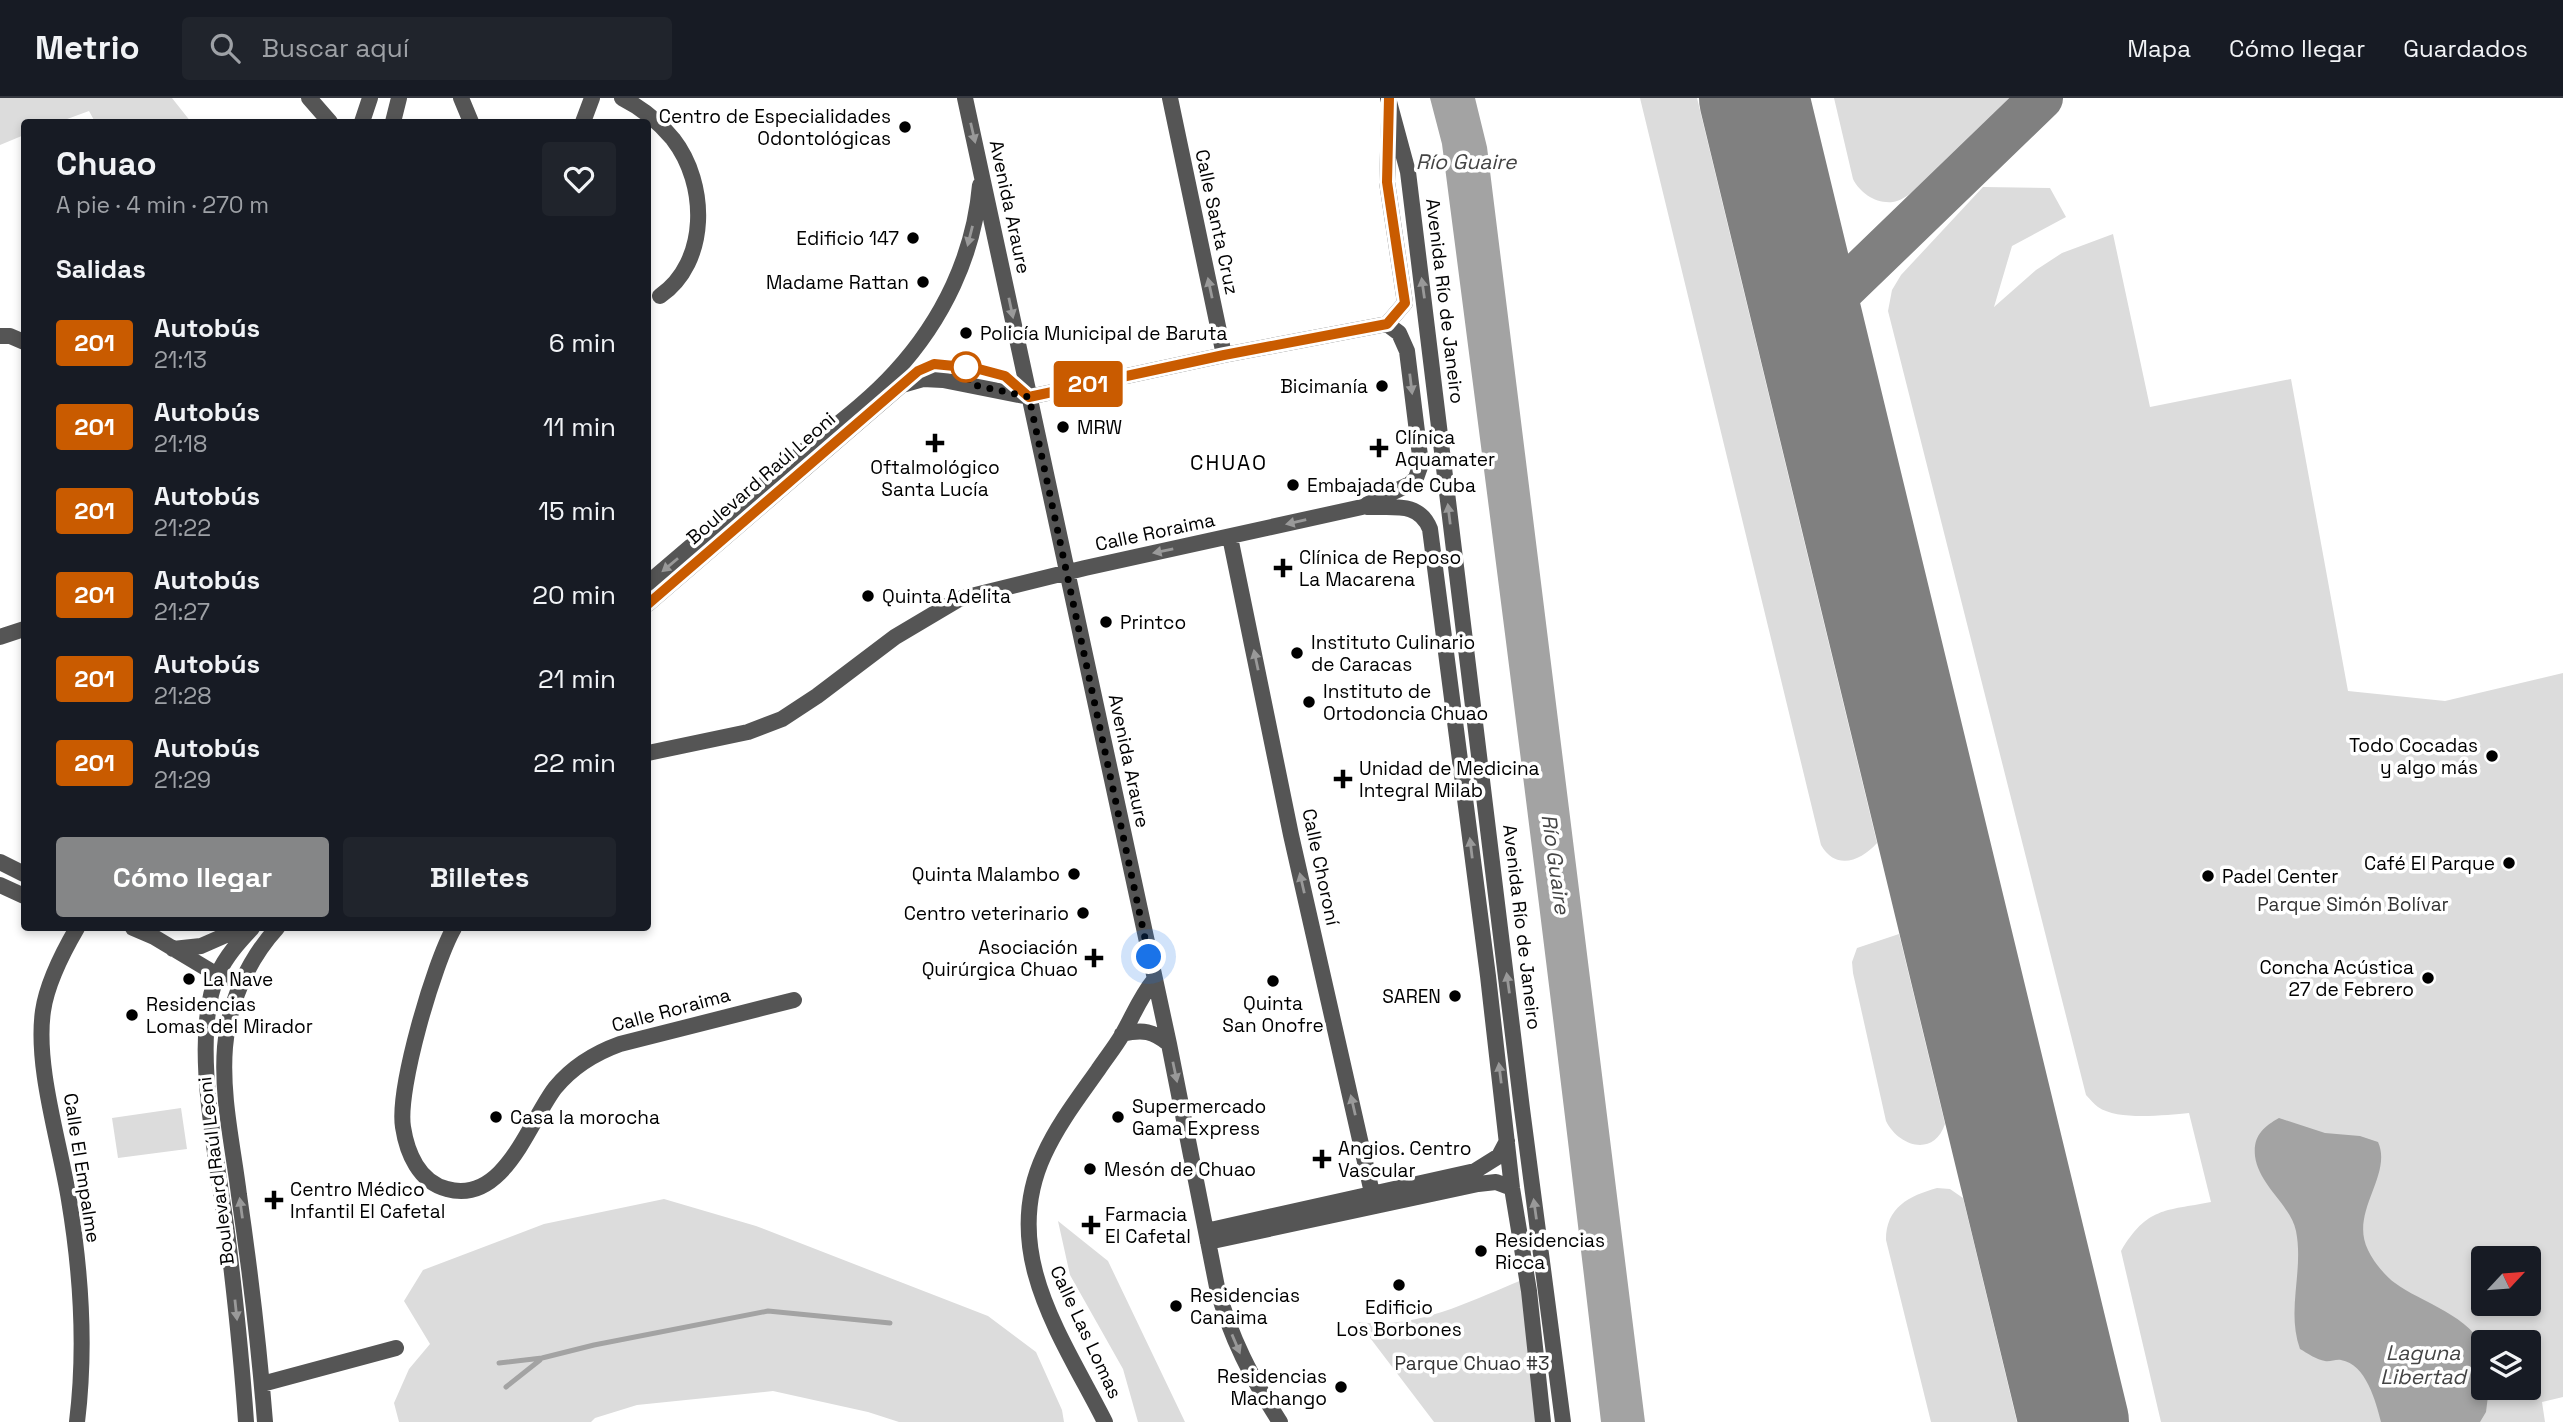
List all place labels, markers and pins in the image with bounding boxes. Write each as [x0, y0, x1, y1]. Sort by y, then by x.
place label: Centro de Especialidades Odontológicas [659, 104, 891, 151]
marker: Centro de Especialidades Odontológicas [897, 119, 913, 135]
place label: Edificio 147 [796, 226, 899, 251]
marker: Edificio 147 [905, 230, 921, 246]
place label: Madame Rattan [766, 270, 909, 295]
marker: Madame Rattan [915, 274, 931, 290]
place label: Policía Municipal de Baruta [980, 321, 1227, 346]
marker: Policía Municipal de Baruta [958, 325, 974, 341]
unlabelled marker [951, 352, 981, 382]
place label: Bicimanía [1280, 374, 1368, 399]
marker: Bicimanía [1374, 378, 1390, 394]
place label: MRW [1077, 415, 1122, 440]
marker: MRW [1055, 419, 1071, 435]
place label: Clínica Aquamater [1395, 425, 1495, 472]
marker: Oftalmológico Santa Lucía [925, 433, 945, 453]
marker: Clínica Aquamater [1369, 438, 1389, 458]
place label: Oftalmológico Santa Lucía [870, 455, 1000, 502]
place label: Embajada de Cuba [1307, 473, 1476, 498]
marker: Embajada de Cuba [1285, 477, 1301, 493]
place label: Clínica de Reposo La Macarena [1299, 545, 1461, 592]
marker: Clínica de Reposo La Macarena [1273, 558, 1293, 578]
place label: Quinta Adelita [882, 584, 1011, 609]
marker: Quinta Adelita [860, 588, 876, 604]
place label: Printco [1120, 610, 1186, 635]
marker: Printco [1098, 614, 1114, 630]
place label: Instituto Culinario de Caracas [1311, 630, 1475, 677]
marker: Instituto Culinario de Caracas [1289, 645, 1305, 661]
place label: Instituto de Ortodoncia Chuao [1323, 679, 1488, 726]
marker: Instituto de Ortodoncia Chuao [1301, 694, 1317, 710]
place label: Todo Cocadas y algo más [2349, 733, 2478, 780]
marker: Todo Cocadas y algo más [2484, 748, 2500, 764]
place label: Unidad de Medicina Integral Milab [1359, 756, 1540, 803]
marker: Unidad de Medicina Integral Milab [1333, 769, 1353, 789]
place label: Café El Parque [2364, 851, 2495, 876]
marker: Café El Parque [2501, 855, 2517, 871]
place label: Quinta Malambo [912, 862, 1060, 887]
place label: Padel Center [2222, 864, 2339, 889]
marker: Quinta Malambo [1066, 866, 1082, 882]
marker: Padel Center [2200, 868, 2216, 884]
place label: Centro veterinario [904, 901, 1069, 926]
marker: Centro veterinario [1075, 905, 1091, 921]
place label: Asociación Quirúrgica Chuao [922, 935, 1078, 982]
marker: Asociación Quirúrgica Chuao [1084, 948, 1104, 968]
place label: Concha Acústica 27 de Febrero [2259, 955, 2414, 1002]
place label: La Nave [203, 967, 273, 992]
marker: Concha Acústica 27 de Febrero [2420, 970, 2436, 986]
marker: La Nave [181, 971, 197, 987]
marker: Quinta San Onofre [1265, 973, 1281, 989]
place label: SAREN [1382, 984, 1441, 1009]
marker: SAREN [1447, 988, 1463, 1004]
place label: Quinta San Onofre [1222, 991, 1324, 1038]
place label: Residencias Lomas del Mirador [146, 992, 313, 1039]
marker: Residencias Lomas del Mirador [124, 1007, 140, 1023]
place label: Supermercado Gama Express [1132, 1094, 1266, 1141]
place label: Casa la morocha [510, 1105, 660, 1130]
marker: Casa la morocha [488, 1109, 504, 1125]
marker: Supermercado Gama Express [1110, 1109, 1126, 1125]
place label: Angios. Centro Vascular [1338, 1136, 1471, 1183]
marker: Angios. Centro Vascular [1312, 1149, 1332, 1169]
place label: Mesón de Chuao [1104, 1157, 1256, 1182]
marker: Mesón de Chuao [1082, 1161, 1098, 1177]
place label: Centro Médico Infantil El Cafetal [290, 1177, 445, 1224]
marker: Centro Médico Infantil El Cafetal [264, 1190, 284, 1210]
place label: Farmacia El Cafetal [1105, 1202, 1191, 1249]
marker: Farmacia El Cafetal [1083, 1217, 1099, 1233]
place label: Residencias Ricca [1495, 1228, 1605, 1275]
marker: Residencias Ricca [1473, 1243, 1489, 1259]
marker: Edificio Los Borbones [1391, 1277, 1407, 1293]
place label: Residencias Canaima [1190, 1283, 1300, 1330]
place label: Edificio Los Borbones [1336, 1295, 1462, 1342]
marker: Residencias Canaima [1168, 1298, 1184, 1314]
place label: Residencias Machango [1217, 1364, 1327, 1411]
marker: Residencias Machango [1333, 1379, 1349, 1395]

